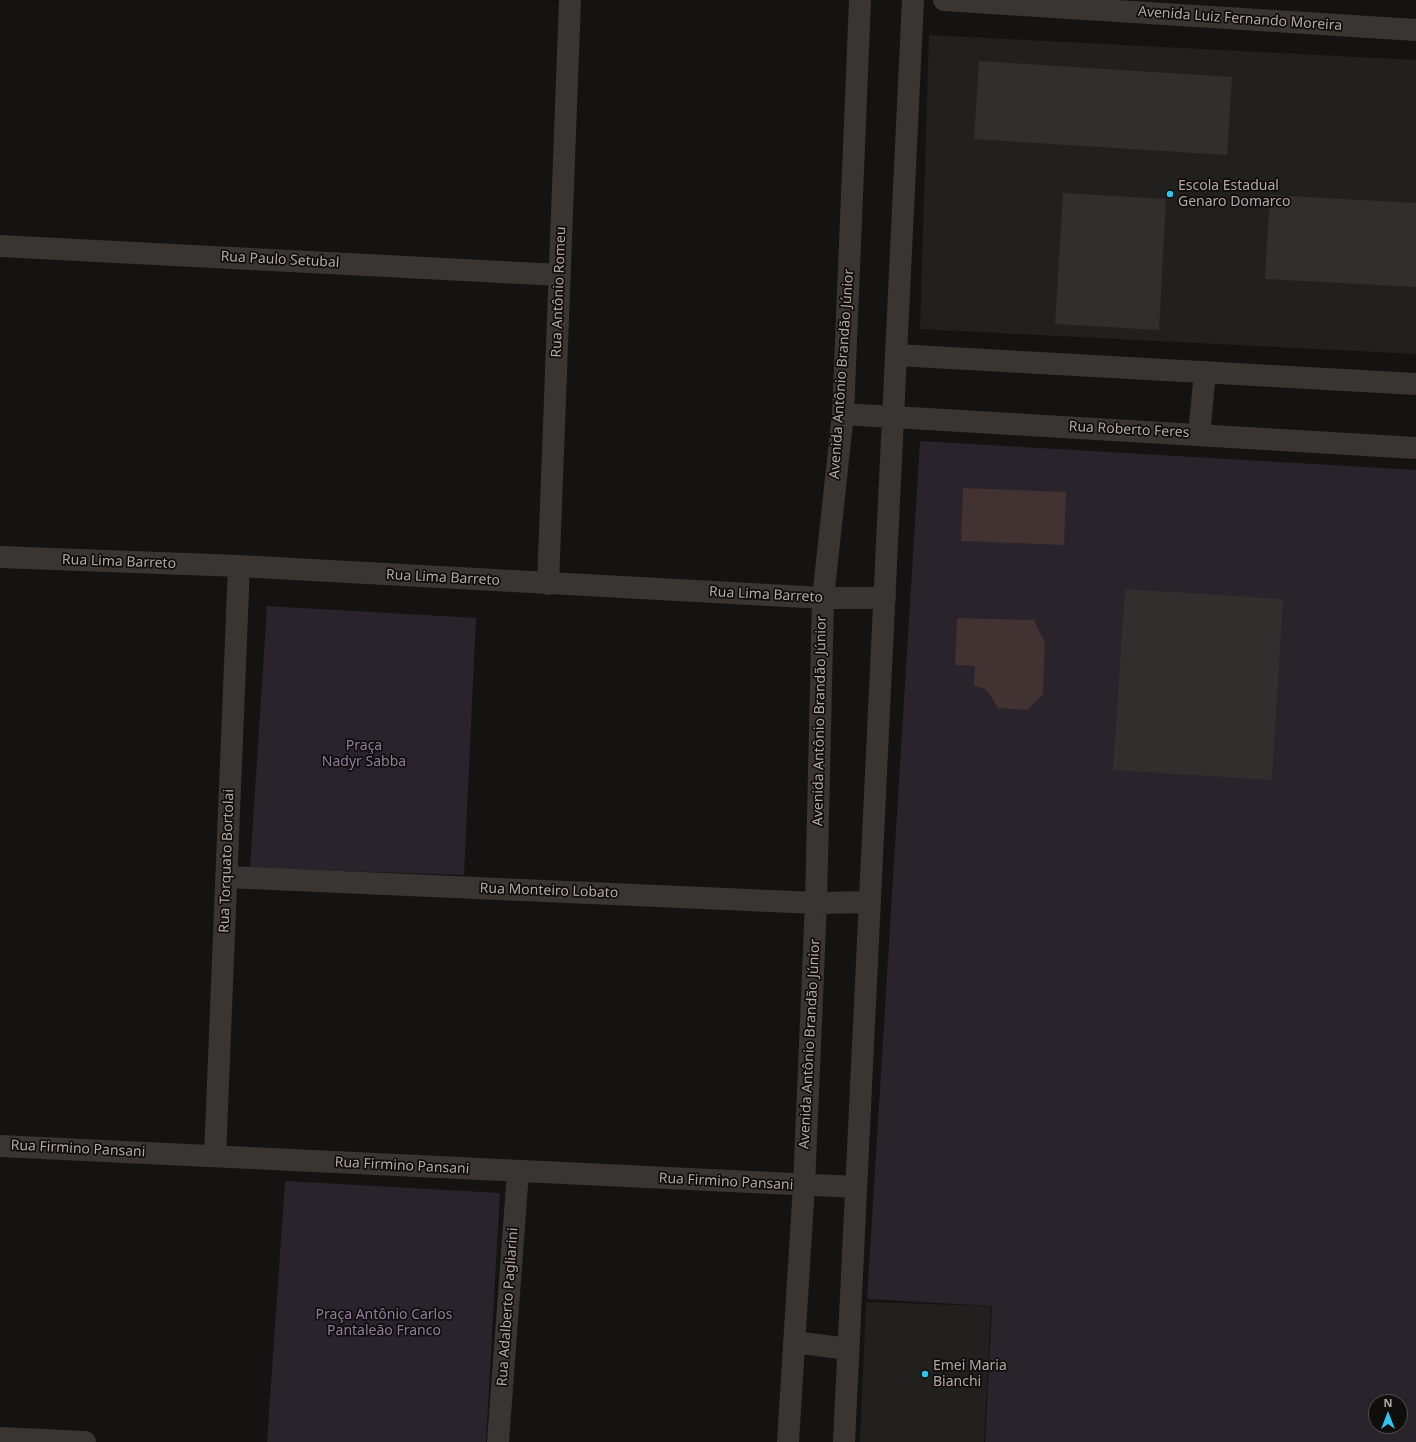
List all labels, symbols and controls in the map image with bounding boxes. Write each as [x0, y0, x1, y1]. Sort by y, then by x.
street label: Avenida Luiz Fernando Moreira [1137, 3, 1343, 35]
place label: Escola Estadual Genaro Domarco [1178, 178, 1291, 210]
marker: Escola Estadual Genaro Domarco [1165, 189, 1175, 199]
street label: Rua Antônio Romeu [548, 226, 570, 358]
street label: Rua Paulo Setubal [220, 248, 340, 272]
street label: Avenida Antônio Brandão Júnior [826, 268, 858, 480]
street label: Rua Roberto Feres [1068, 418, 1190, 442]
street label: Rua Lima Barreto [62, 552, 176, 572]
street label: Rua Lima Barreto [386, 567, 500, 589]
street label: Rua Lima Barreto [709, 584, 823, 606]
street label: Avenida Antônio Brandão Júnior [810, 616, 830, 826]
park label: Praça Nadyr Sabba [322, 738, 406, 770]
street label: Rua Torquato Bortolai [216, 789, 238, 933]
street label: Rua Monteiro Lobato [479, 880, 619, 902]
street label: Avenida Antônio Brandão Júnior [796, 938, 824, 1150]
street label: Rua Firmino Pansani [10, 1137, 146, 1161]
street label: Rua Firmino Pansani [334, 1154, 470, 1178]
street label: Rua Firmino Pansani [658, 1170, 794, 1194]
street label: Rua Adalberto Pagliarini [494, 1227, 522, 1387]
park label: Praça Antônio Carlos Pantaleão Franco [316, 1307, 452, 1340]
place label: Emei Maria Bianchi [933, 1358, 1007, 1390]
marker: Emei Maria Bianchi [920, 1369, 930, 1379]
north arrow [1368, 1394, 1408, 1434]
text: N [1384, 1395, 1392, 1410]

